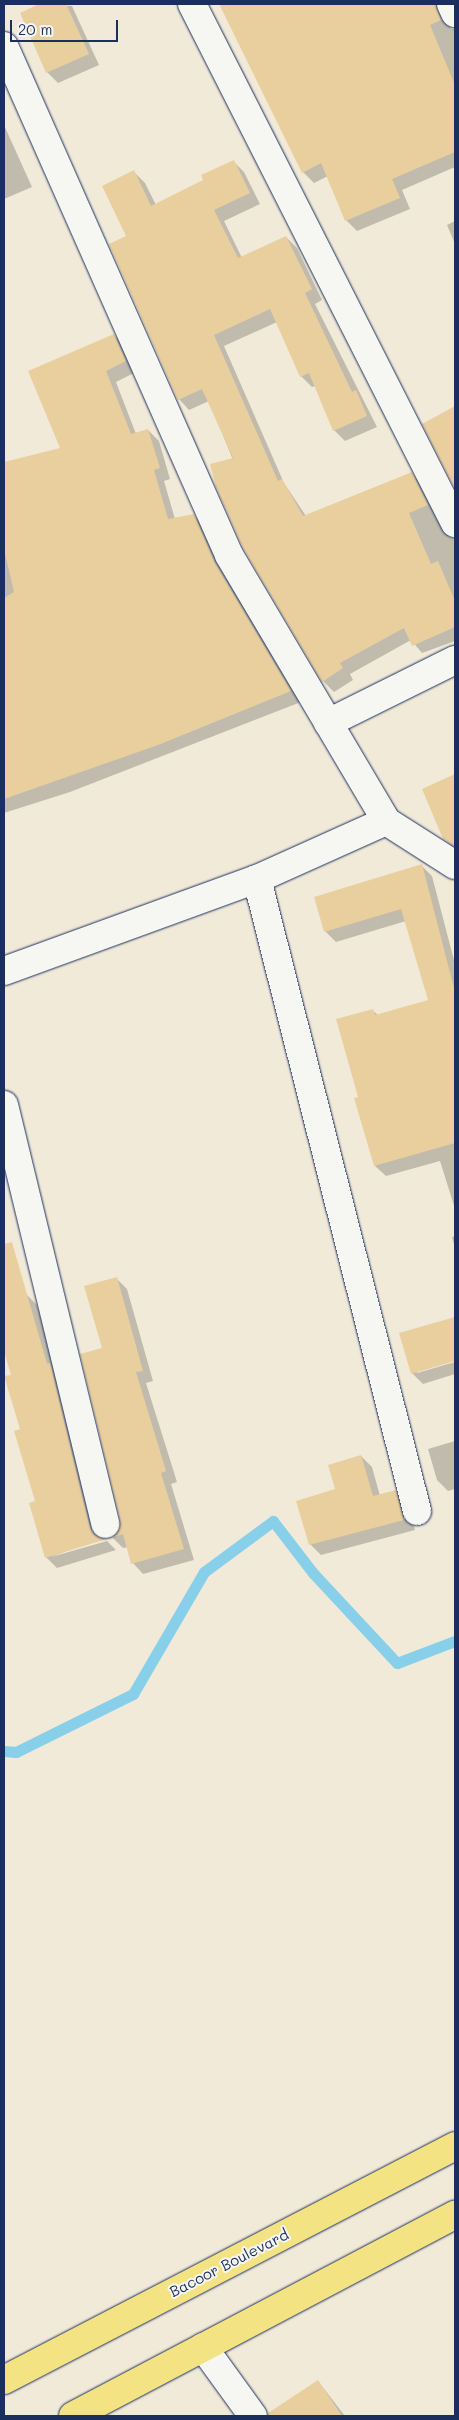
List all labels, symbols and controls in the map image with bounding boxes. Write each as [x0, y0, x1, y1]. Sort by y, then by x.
scale bar [12, 10, 120, 42]
text: 20 m [18, 19, 52, 39]
street label: Bacoor Boulevard [166, 2225, 292, 2301]

